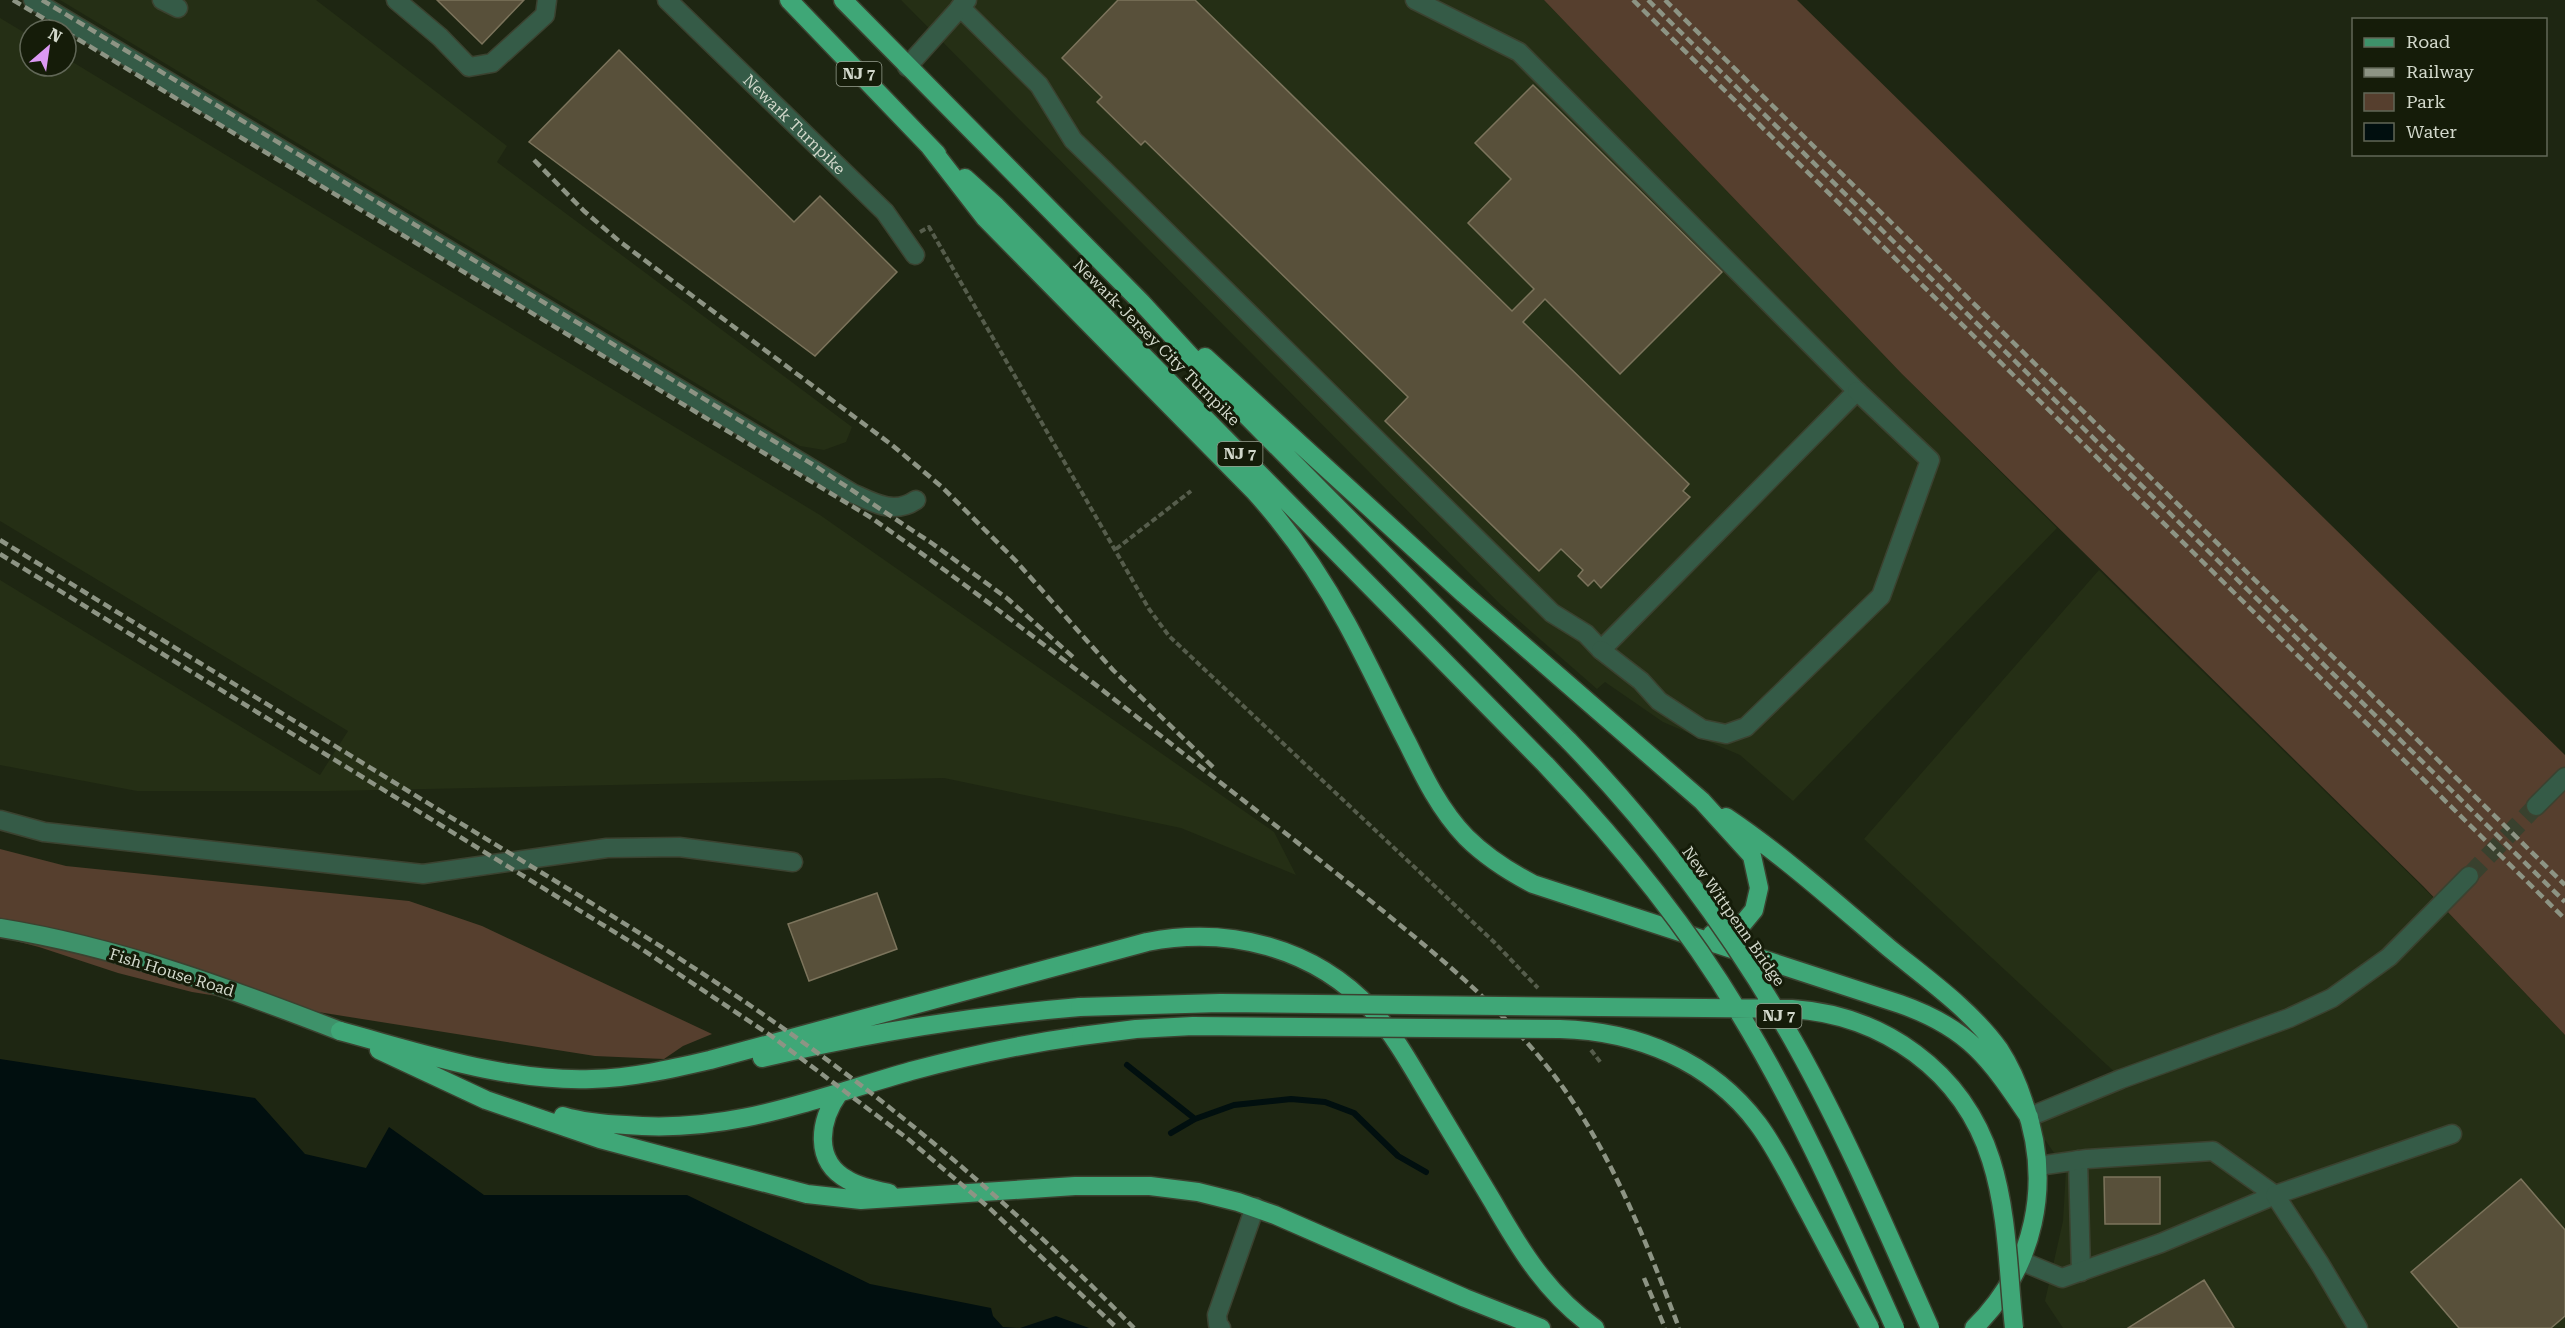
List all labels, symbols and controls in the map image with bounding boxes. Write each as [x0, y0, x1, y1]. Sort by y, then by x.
north arrow [18, 18, 78, 78]
legend [2352, 18, 2547, 156]
text: N [45, 24, 65, 47]
text: Road [2406, 31, 2451, 52]
text: Railway [2406, 61, 2474, 82]
road number: NJ 7 [836, 62, 882, 86]
street label: Newark Turnpike [739, 71, 850, 179]
text: Park [2406, 91, 2446, 112]
text: Water [2406, 121, 2457, 142]
street label: Newark-Jersey City Turnpike [1070, 255, 1244, 430]
road number: NJ 7 [1218, 442, 1262, 466]
street label: New Wittpenn Bridge [1678, 843, 1789, 990]
street label: Fish House Road [107, 944, 237, 1000]
road number: NJ 7 [1756, 1004, 1802, 1028]

